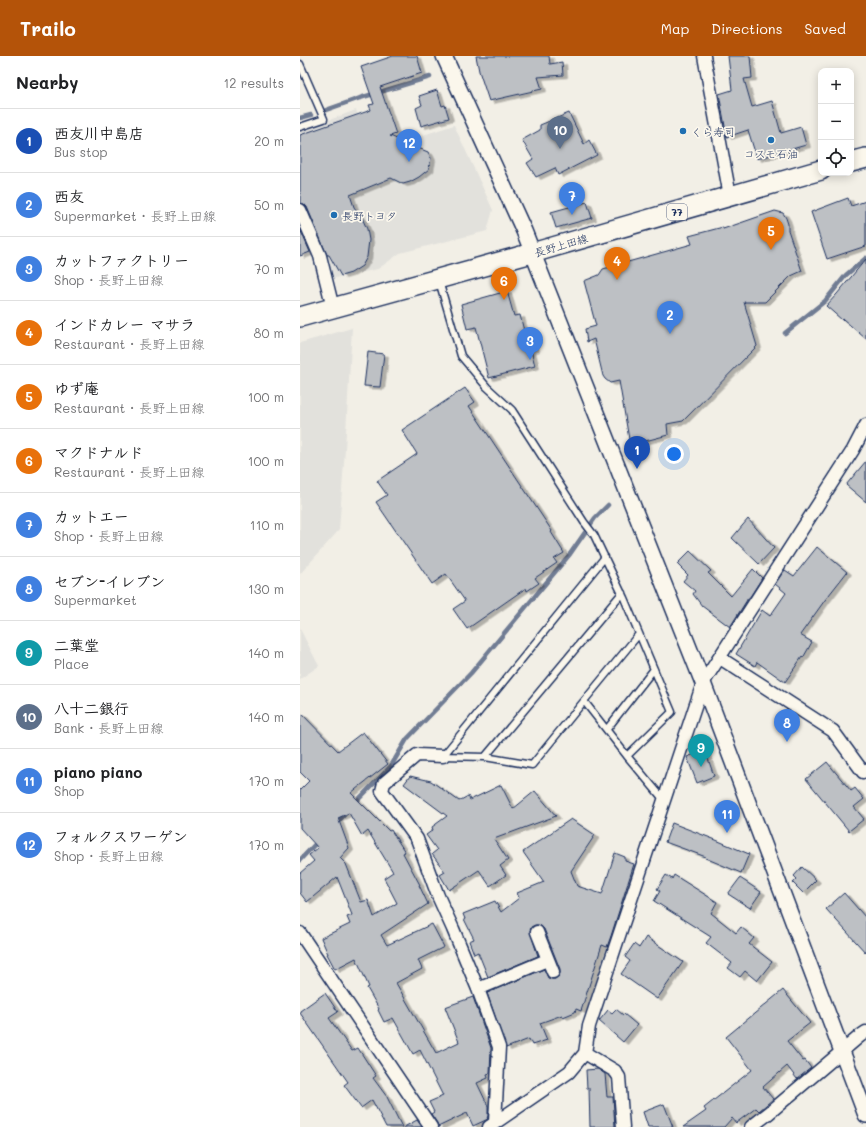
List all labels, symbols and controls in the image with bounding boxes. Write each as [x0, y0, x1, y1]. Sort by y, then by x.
text: Trailo [20, 16, 76, 41]
text: Map [661, 19, 689, 38]
text: Directions [711, 19, 782, 38]
text: Saved [804, 19, 846, 38]
map controls [818, 68, 854, 176]
button: + [818, 68, 854, 104]
text: Nearby [16, 71, 78, 93]
text: 12 results [223, 74, 284, 91]
button: − [818, 104, 854, 140]
pin: 10 [547, 116, 573, 149]
text: 西友川中島店 [54, 123, 144, 143]
place label: くら寿司 [691, 124, 735, 139]
marker: くら寿司 [678, 126, 688, 136]
pin: 12 [396, 129, 422, 162]
text: 1 [26, 132, 32, 149]
text: 20 m [254, 132, 284, 149]
marker: コスモ石油 [766, 135, 776, 145]
button: locate [818, 140, 854, 176]
text: Bus stop [54, 143, 107, 160]
place label: コスモ石油 [744, 146, 798, 161]
pin: 7 [559, 182, 585, 215]
text: 西友 [54, 186, 84, 206]
text: 2 [25, 196, 33, 213]
text: 50 m [254, 196, 284, 213]
road number: 77 [667, 204, 687, 220]
text: Supermarket · 長野上田線 [54, 207, 216, 224]
place label: 長野トヨタ [342, 208, 397, 223]
marker: 長野トヨタ [329, 210, 339, 220]
pin: 5 [758, 217, 784, 250]
street label: 長野上田線 [532, 230, 590, 260]
pin: 4 [604, 247, 630, 280]
text: カットファクトリー [54, 250, 189, 270]
text: 3 [25, 260, 33, 277]
text: 70 m [254, 260, 284, 277]
pin: 6 [491, 267, 517, 300]
text: Shop · 長野上田線 [54, 271, 163, 288]
pin: 2 [657, 301, 683, 334]
text: インドカレー マサラ [54, 314, 195, 334]
text: 4 [25, 324, 33, 341]
text: 80 m [254, 324, 284, 341]
pin: 3 [517, 327, 543, 360]
text: Restaurant · 長野上田線 [54, 335, 204, 352]
text: ゆず庵 [54, 378, 99, 398]
text: 5 [25, 388, 33, 405]
text: 100 m [248, 388, 284, 405]
text: Restaurant · 長野上田線 [54, 399, 204, 416]
pin: 1 [624, 436, 650, 469]
text: マクドナルド [54, 442, 143, 462]
your location [664, 444, 684, 464]
text: 6 [25, 452, 33, 469]
text: 100 m [248, 452, 284, 469]
text: Restaurant · 長野上田線 [54, 463, 204, 480]
text: カットエー [54, 506, 129, 526]
text: 7 [25, 516, 33, 533]
text: 110 m [250, 516, 284, 533]
text: Shop · 長野上田線 [54, 527, 163, 544]
text: セブン-イレブン [54, 571, 165, 591]
text: 8 [25, 580, 33, 597]
text: 130 m [248, 580, 284, 597]
text: Supermarket [54, 591, 137, 608]
text: 二葉堂 [54, 635, 99, 655]
text: 9 [25, 644, 33, 661]
text: 140 m [248, 644, 284, 661]
text: Place [54, 655, 89, 672]
text: 八十二銀行 [54, 698, 129, 718]
text: 10 [22, 708, 36, 725]
text: 140 m [248, 708, 284, 725]
pin: 8 [774, 709, 800, 742]
text: Bank · 長野上田線 [54, 719, 163, 736]
pin: 9 [688, 734, 714, 767]
text: piano piano [54, 762, 142, 782]
text: 11 [23, 772, 35, 789]
text: 170 m [248, 772, 284, 789]
text: Shop [54, 782, 84, 799]
pin: 11 [714, 800, 740, 833]
text: フォルクスワーゲン [54, 826, 188, 846]
text: 12 [22, 836, 36, 853]
text: 170 m [248, 836, 284, 853]
text: Shop · 長野上田線 [54, 847, 163, 864]

